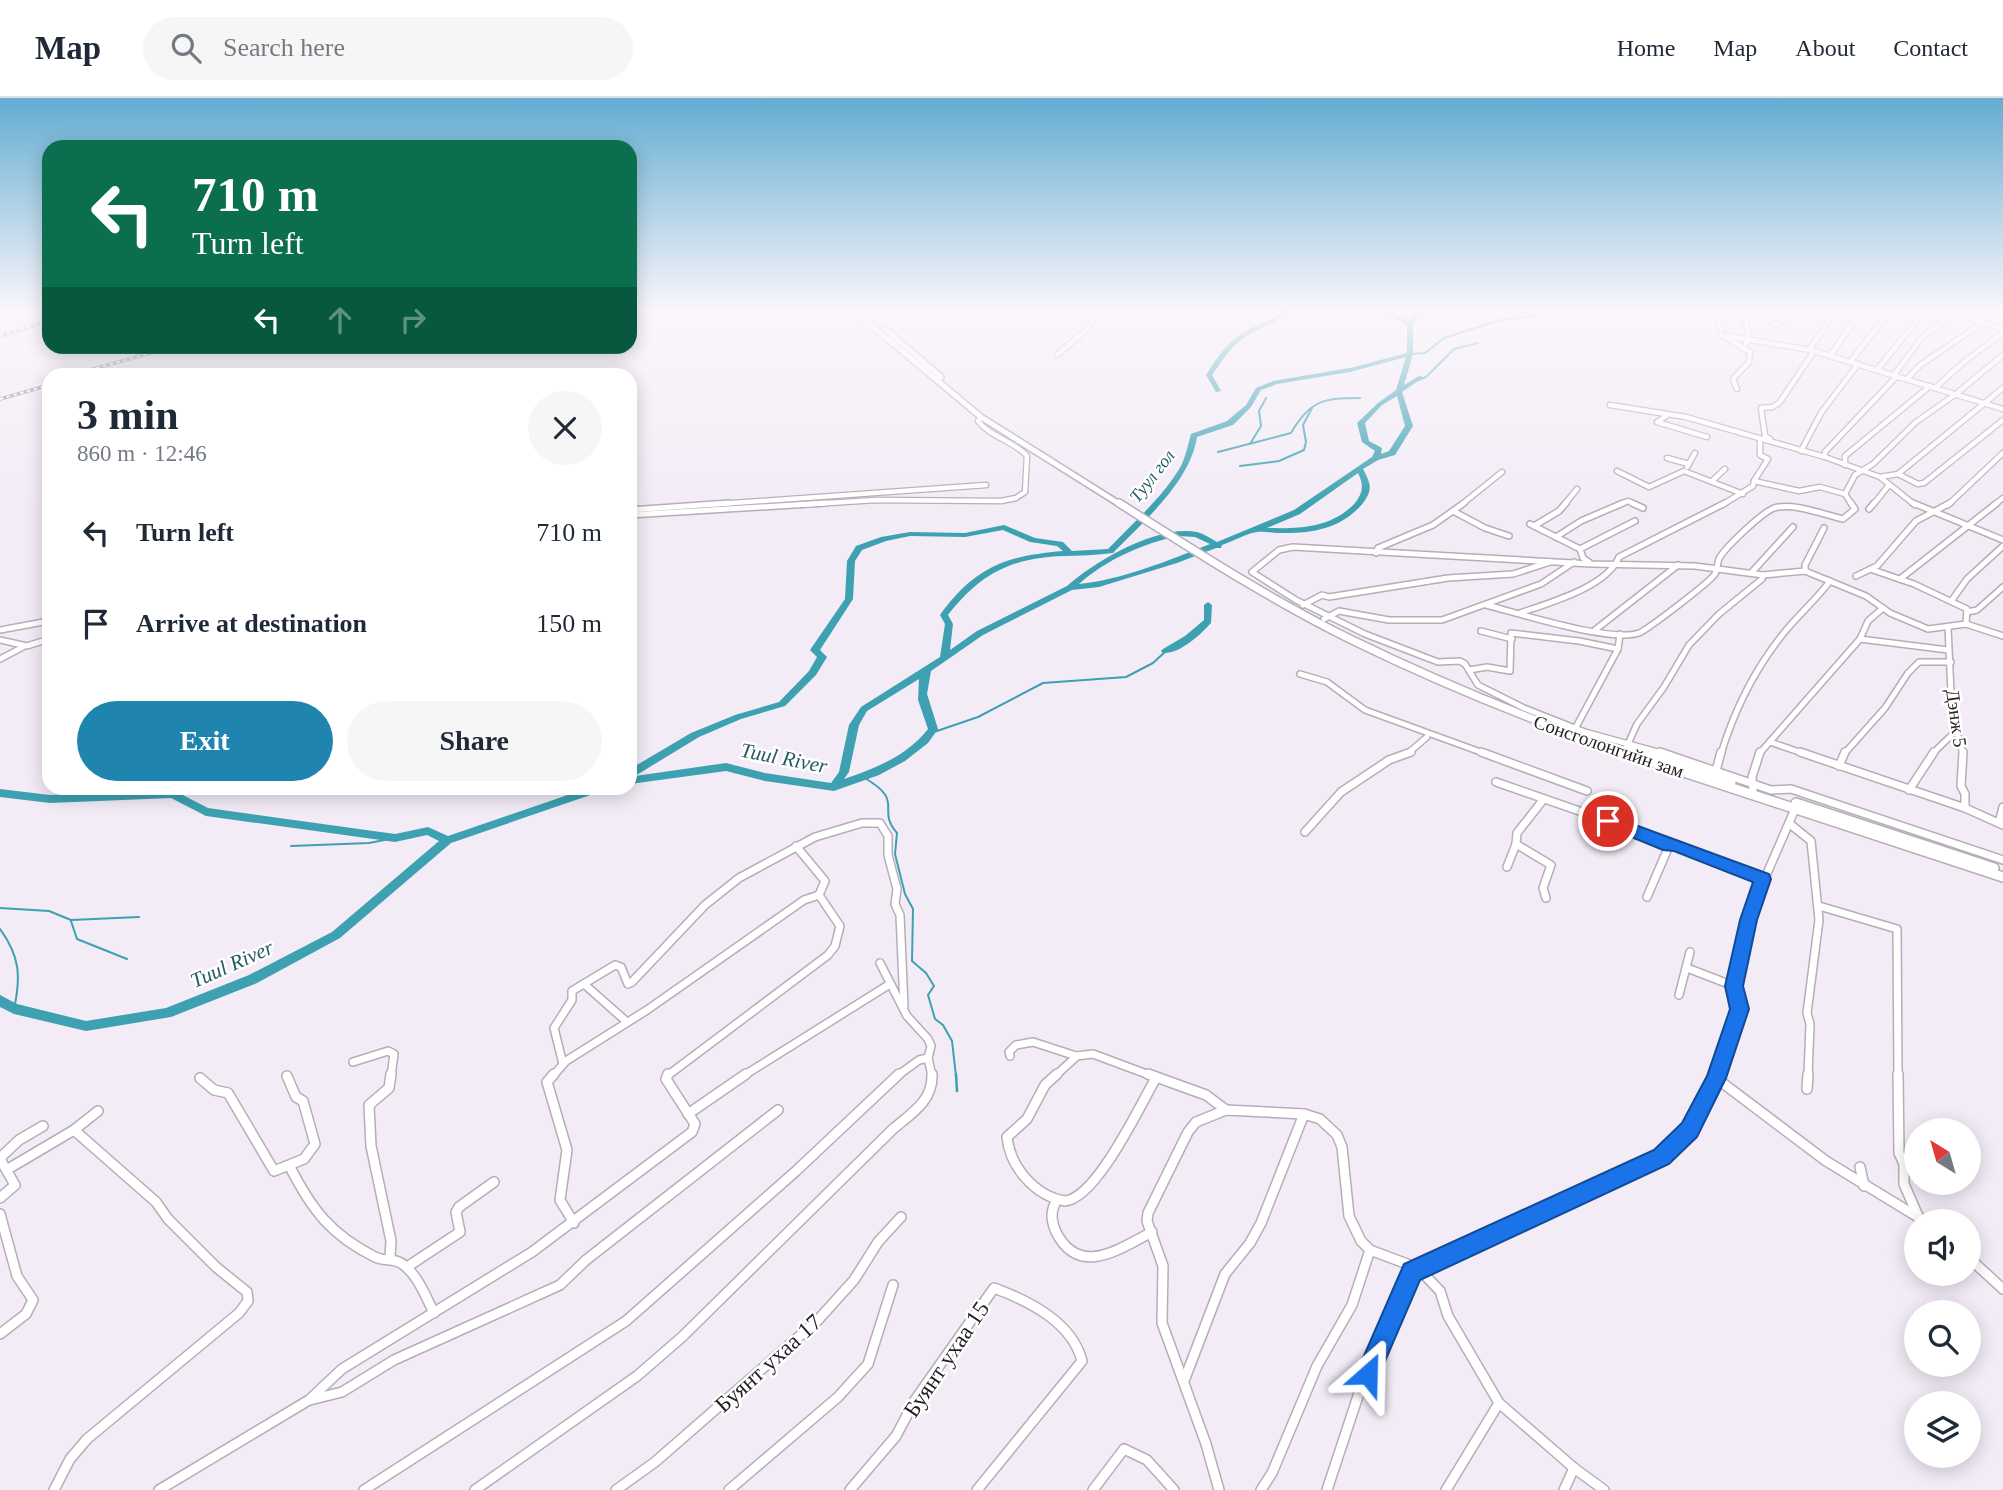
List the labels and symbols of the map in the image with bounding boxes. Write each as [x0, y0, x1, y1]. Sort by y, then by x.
water label: Туул гол [1125, 446, 1179, 506]
street label: Дэнж 5 [1942, 688, 1971, 749]
street label: Сонсголонгийн зам [1531, 711, 1687, 782]
water label: Tuul River [738, 738, 830, 778]
pin [1578, 791, 1638, 851]
water label: Tuul River [187, 935, 278, 993]
north arrow [1904, 1118, 1981, 1195]
street label: Буянт ухаа 15 [899, 1297, 994, 1422]
street label: Буянт ухаа 17 [710, 1309, 827, 1418]
position arrow [1331, 1337, 1405, 1411]

